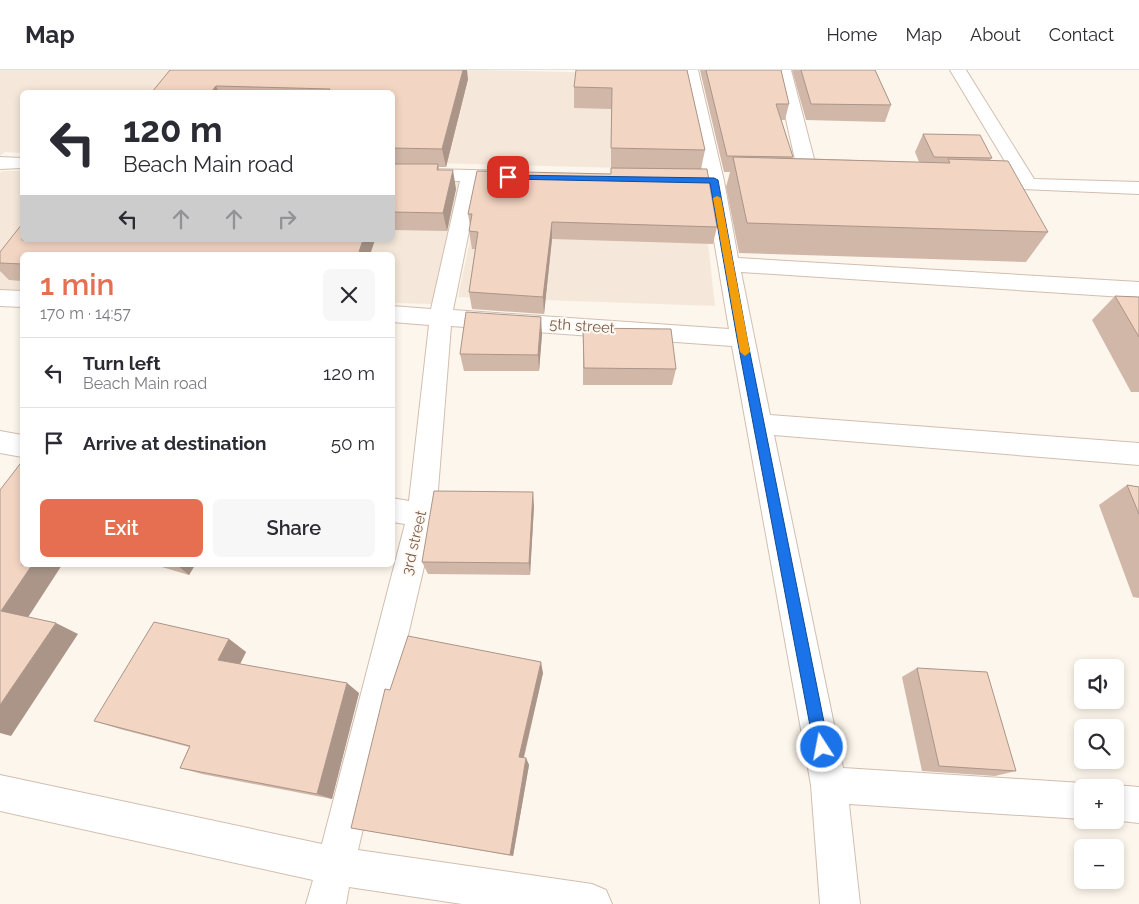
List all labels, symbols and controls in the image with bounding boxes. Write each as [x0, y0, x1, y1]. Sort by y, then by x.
text: Map [25, 20, 75, 49]
text: Home [826, 24, 877, 45]
text: Map [905, 24, 942, 45]
text: About [970, 24, 1021, 45]
text: Contact [1049, 24, 1114, 45]
text: 120 m [123, 109, 223, 150]
icon: left [40, 110, 105, 175]
text: Beach Main road [123, 151, 294, 177]
pin [487, 156, 529, 198]
icon: arrive [494, 163, 522, 191]
icon: left [114, 205, 142, 233]
icon: ahead [167, 205, 195, 233]
icon: ahead [220, 205, 248, 233]
icon: right [273, 205, 301, 233]
text: 1 min [40, 267, 115, 302]
button: close [323, 269, 375, 321]
text: 170 m · 14:57 [40, 304, 131, 323]
street label: 5th street [549, 315, 615, 337]
text: Turn left [83, 352, 160, 374]
icon: left [40, 359, 68, 387]
text: 120 m [323, 362, 375, 384]
text: Beach Main road [83, 374, 207, 393]
icon: arrive [40, 429, 68, 457]
text: Arrive at destination [83, 432, 267, 454]
text: 50 m [331, 432, 375, 454]
button: Exit [40, 499, 203, 557]
button: Share [213, 499, 375, 557]
street label: 3rd street [398, 509, 430, 577]
map controls [1074, 659, 1124, 889]
button: sound [1074, 659, 1124, 709]
button: search [1074, 719, 1124, 769]
position arrow [795, 720, 847, 772]
button: + [1074, 779, 1124, 829]
button: − [1074, 839, 1124, 889]

